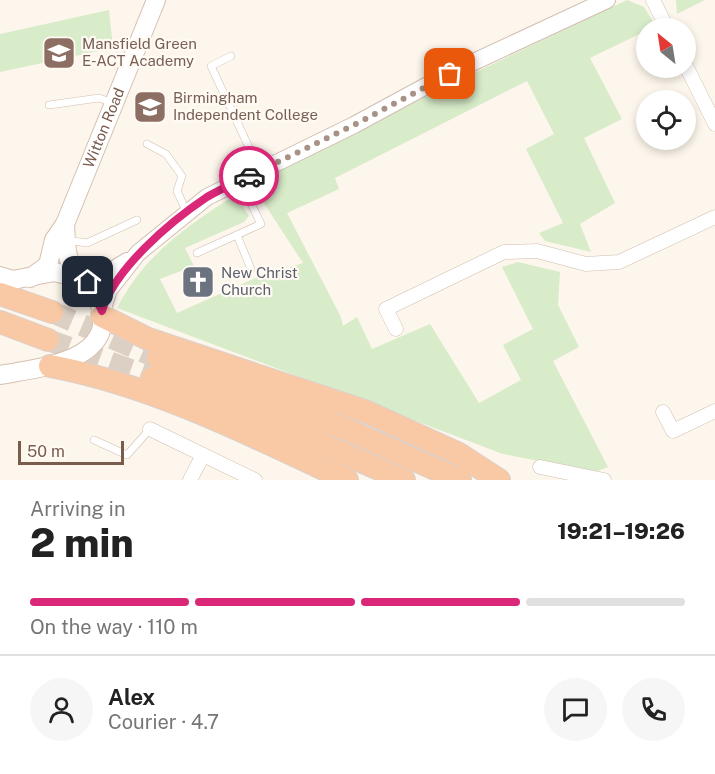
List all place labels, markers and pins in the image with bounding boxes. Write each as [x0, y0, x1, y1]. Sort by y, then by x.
school or university icon: Mansfield Green E-ACT Academy [41, 35, 77, 71]
place label: Mansfield Green E-ACT Academy [82, 35, 197, 69]
pin [424, 48, 475, 99]
school or university icon: Birmingham Independent College [132, 89, 168, 125]
place label: Birmingham Independent College [173, 89, 318, 123]
pin [62, 256, 113, 307]
church icon: New Christ Church [180, 264, 216, 300]
place label: New Christ Church [221, 264, 298, 298]

